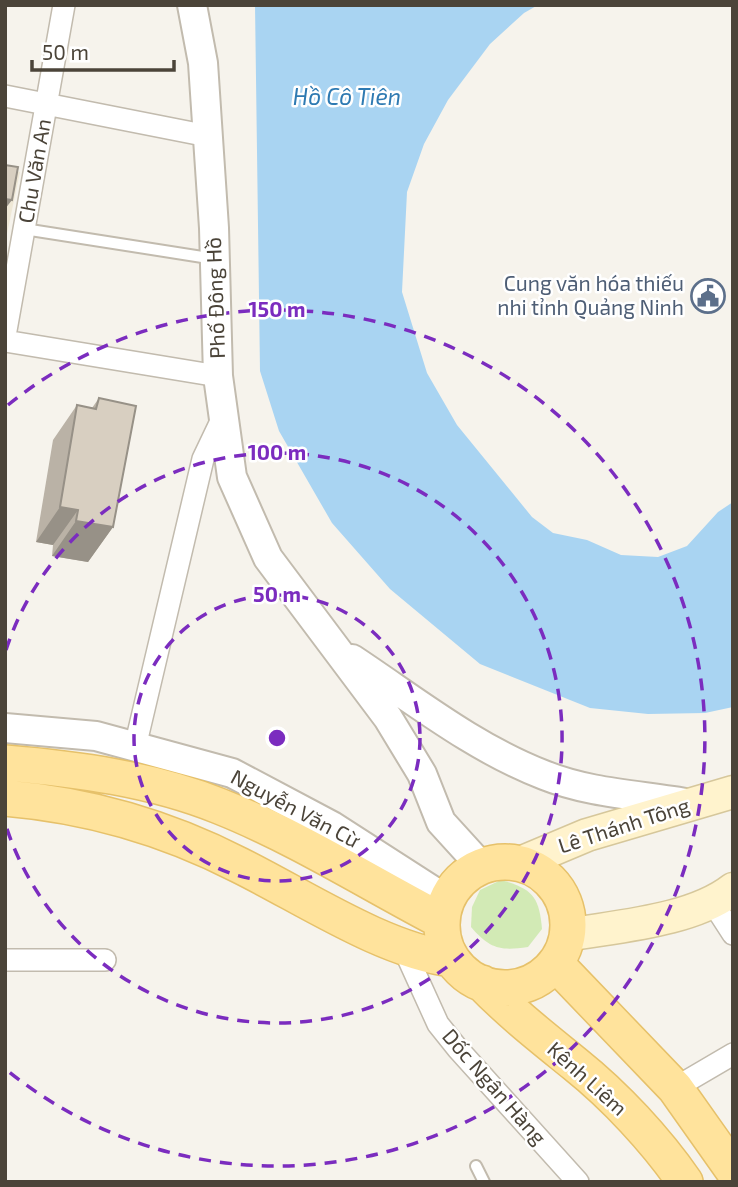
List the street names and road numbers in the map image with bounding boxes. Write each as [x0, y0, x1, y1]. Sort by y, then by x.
street label: Chu Văn An [12, 117, 55, 225]
street label: Phố Đông Hồ [200, 237, 229, 359]
street label: Nguyễn Văn Cừ [227, 763, 366, 853]
street label: Lê Thánh Tông [555, 792, 693, 858]
street label: Dốc Ngân Hàng [438, 1023, 552, 1149]
street label: Kênh Liêm [543, 1036, 633, 1120]

